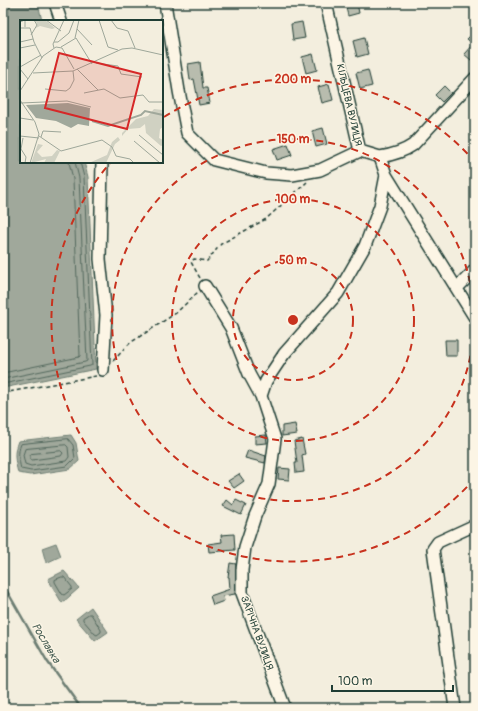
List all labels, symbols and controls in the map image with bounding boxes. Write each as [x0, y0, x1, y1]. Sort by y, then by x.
inset map [20, 20, 163, 163]
street label: КІЛЬЦЕВА ВУЛИЦЯ [334, 63, 364, 147]
text: 200 m [275, 72, 312, 87]
text: 150 m [277, 132, 310, 147]
text: 100 m [276, 192, 311, 207]
text: 50 m [279, 253, 307, 268]
centre of rings [286, 313, 300, 327]
street label: ЗАРІЧНА ВУЛИЦЯ [238, 594, 276, 672]
water label: Рославка [29, 621, 63, 666]
scale bar [332, 667, 453, 693]
text: 100 m [338, 674, 373, 689]

